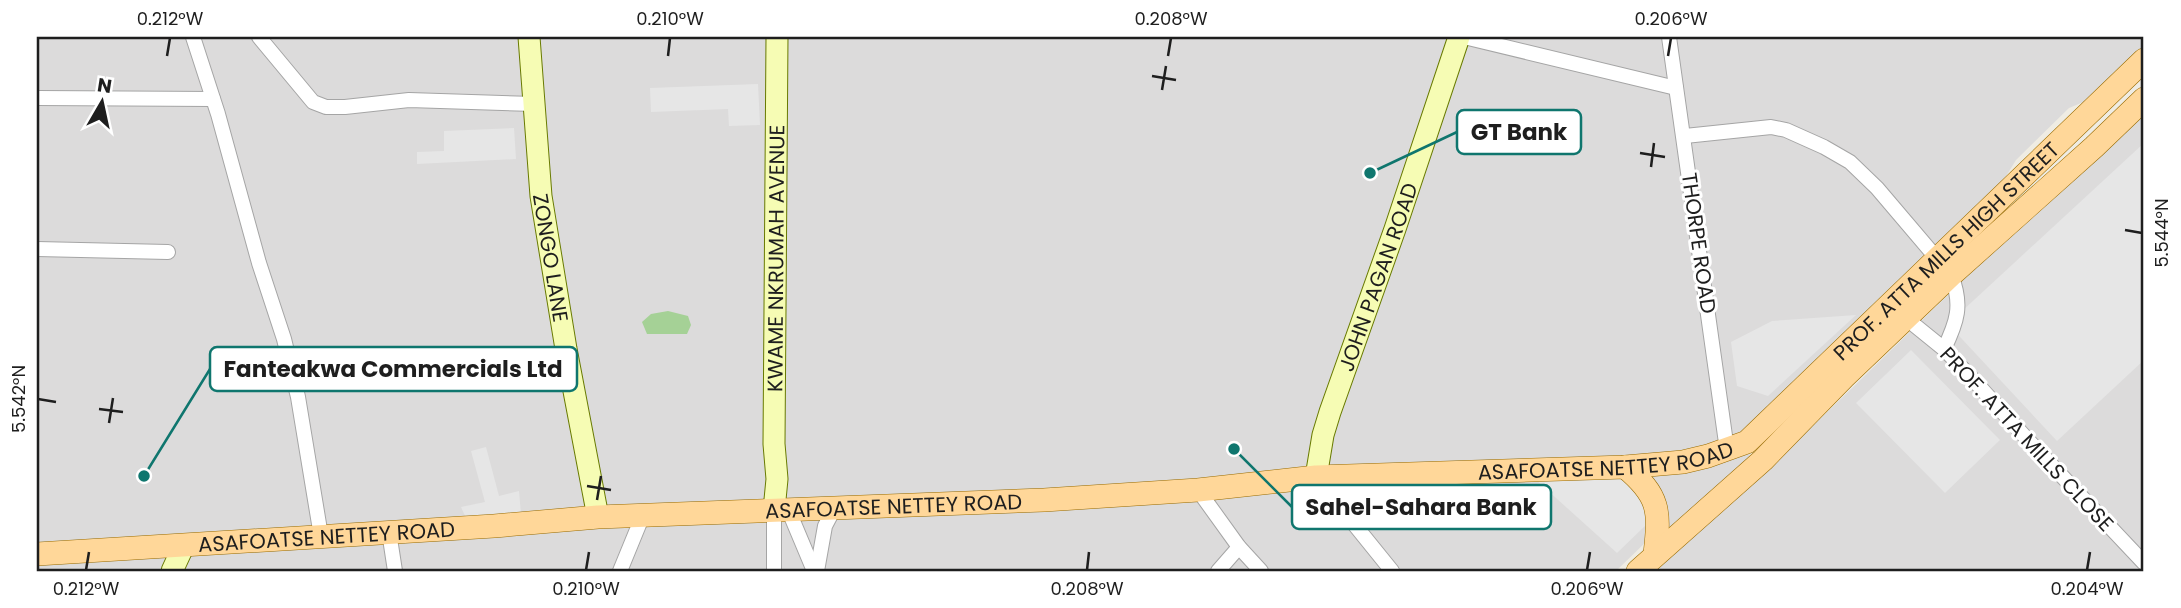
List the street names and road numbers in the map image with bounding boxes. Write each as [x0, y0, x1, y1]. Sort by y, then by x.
street label: KWAME NKRUMAH AVENUE [760, 125, 791, 392]
street label: PROF. ATTA MILLS HIGH STREET [1826, 135, 2065, 366]
street label: THORPE ROAD [1675, 171, 1723, 315]
street label: JOHN PAGAN ROAD [1331, 179, 1424, 375]
street label: ZONGO LANE [526, 191, 576, 324]
street label: PROF. ATTA MILLS CLOSE [1934, 340, 2120, 538]
street label: ASAFOATSE NETTEY ROAD [1477, 434, 1737, 486]
street label: ASAFOATSE NETTEY ROAD [764, 486, 1023, 525]
street label: ASAFOATSE NETTEY ROAD [197, 514, 456, 559]

